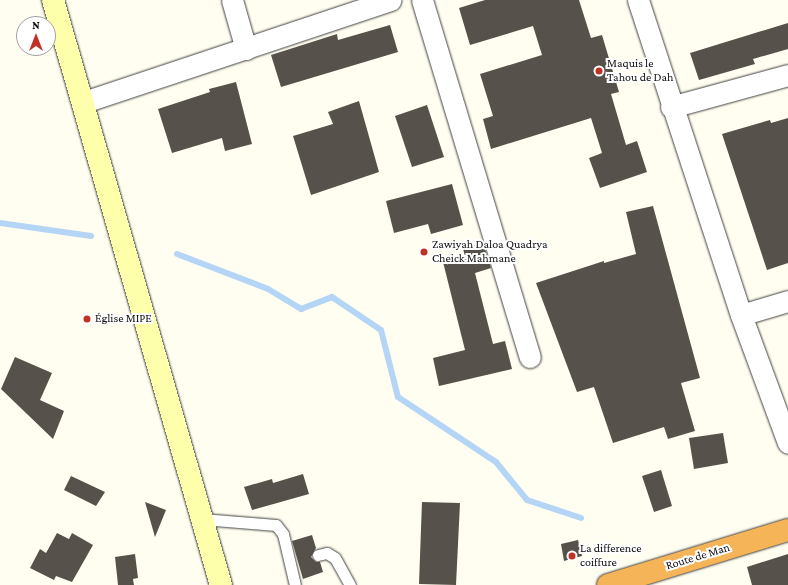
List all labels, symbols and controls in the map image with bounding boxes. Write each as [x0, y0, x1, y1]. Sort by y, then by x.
north arrow [16, 16, 56, 56]
text: N [32, 19, 40, 31]
place label: Maquis le Tahou de Dah [607, 57, 674, 85]
marker: Maquis le Tahou de Dah [594, 66, 604, 76]
place label: Zawiyah Daloa Quadrya Cheick Mahmane [432, 238, 547, 266]
marker: Zawiyah Daloa Quadrya Cheick Mahmane [419, 247, 429, 257]
place label: Église MIPE [95, 312, 152, 326]
marker: Église MIPE [82, 314, 92, 324]
street label: Route de Man [664, 540, 732, 574]
place label: La difference coiffure [580, 542, 641, 570]
marker: La difference coiffure [567, 551, 577, 561]

